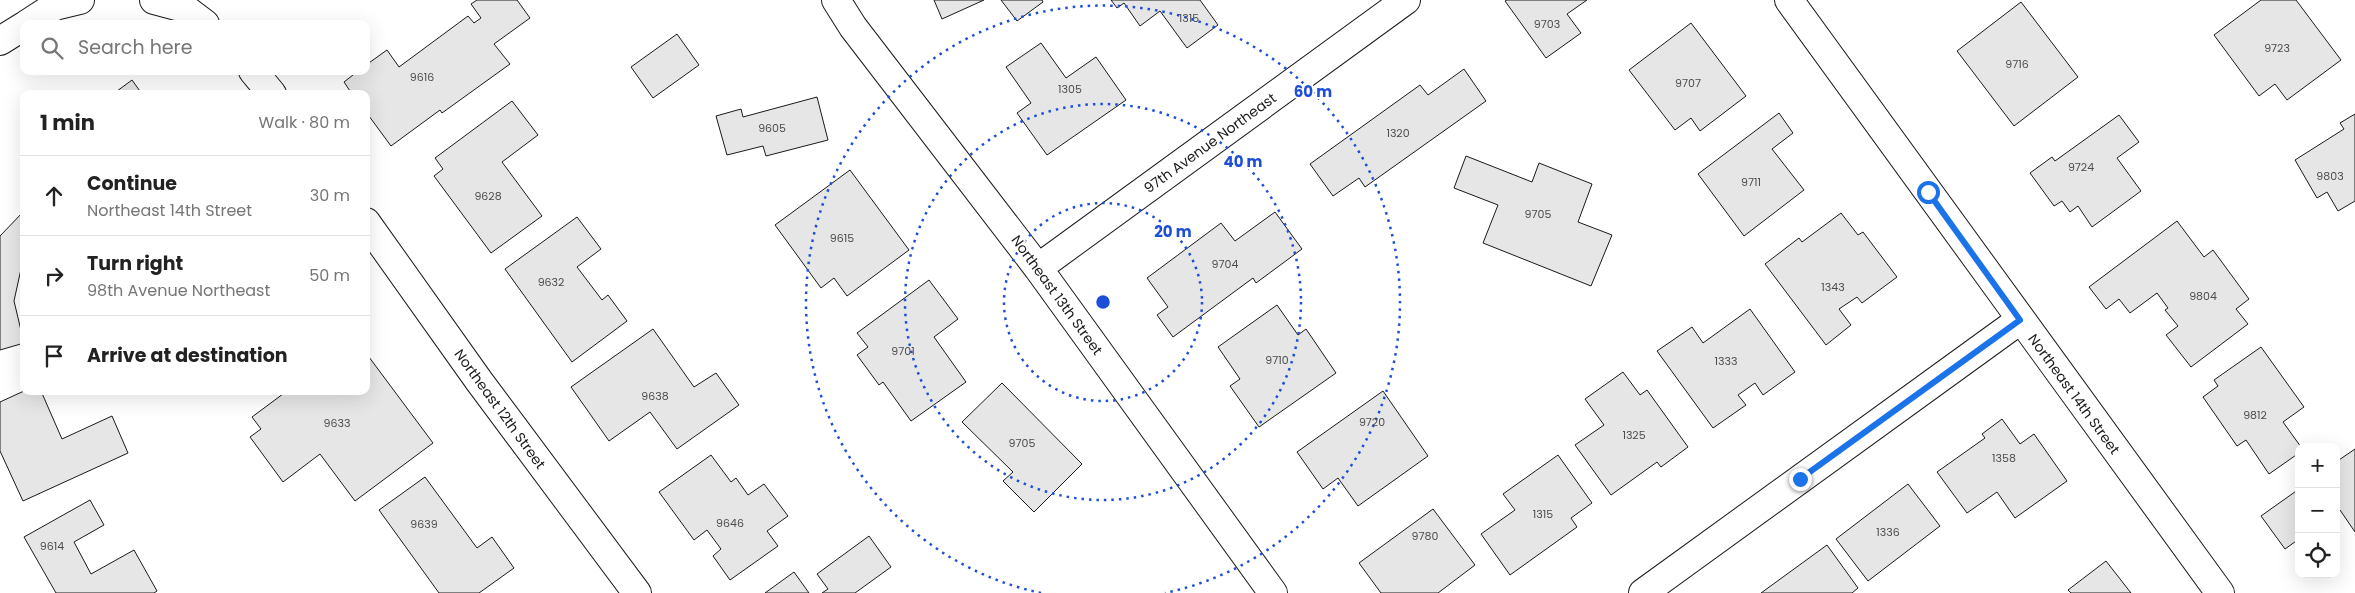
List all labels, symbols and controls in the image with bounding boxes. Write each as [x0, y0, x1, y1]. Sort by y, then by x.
house number: 1315 [1179, 10, 1199, 26]
house number: 9703 [1534, 16, 1560, 32]
search box [20, 20, 370, 75]
icon: search [38, 34, 66, 62]
text: Search here [78, 34, 192, 61]
house number: 9723 [2264, 40, 2290, 56]
house number: 9716 [2005, 56, 2029, 72]
house number: 9616 [410, 69, 434, 85]
house number: 9707 [1675, 75, 1701, 91]
house number: 1305 [1058, 81, 1082, 97]
text: 60 m [1294, 81, 1332, 102]
street label: 97th Avenue Northeast [1140, 88, 1280, 198]
text: 1 min [40, 108, 95, 137]
text: Walk · 80 m [259, 111, 350, 134]
house number: 9605 [758, 120, 786, 136]
house number: 1320 [1386, 125, 1410, 141]
text: 40 m [1223, 151, 1263, 172]
house number: 9724 [2068, 159, 2094, 175]
house number: 9803 [2316, 168, 2344, 184]
text: Continue [87, 170, 177, 197]
house number: 9711 [1741, 174, 1761, 190]
route start [1917, 181, 1940, 204]
icon: ahead [40, 182, 68, 210]
text: 30 m [310, 184, 350, 207]
house number: 9628 [474, 188, 502, 204]
text: Northeast 14th Street [87, 199, 252, 222]
house number: 9705 [1525, 206, 1551, 222]
text: 20 m [1154, 221, 1192, 242]
house number: 9615 [830, 230, 854, 246]
street label: Northeast 13th Street [1007, 231, 1107, 359]
text: Turn right [87, 250, 183, 277]
house number: 9704 [1212, 256, 1238, 272]
icon: right [40, 262, 68, 290]
text: 50 m [309, 264, 350, 287]
house number: 9632 [538, 274, 564, 290]
text: 98th Avenue Northeast [87, 279, 270, 302]
house number: 1343 [1821, 279, 1845, 295]
house number: 9804 [2189, 288, 2217, 304]
centre of rings [1094, 293, 1112, 311]
street label: Northeast 14th Street [2023, 330, 2125, 458]
icon: arrive [40, 342, 68, 370]
text: Arrive at destination [87, 342, 288, 369]
house number: 9701 [891, 343, 915, 359]
street label: Northeast 12th Street [450, 345, 550, 473]
house number: 9710 [1265, 352, 1289, 368]
house number: 1333 [1715, 353, 1737, 369]
house number: 9638 [641, 388, 669, 404]
house number: 9812 [2243, 407, 2267, 423]
house number: 9720 [1359, 414, 1385, 430]
house number: 9633 [324, 415, 350, 431]
house number: 1325 [1622, 427, 1646, 443]
house number: 9705 [1009, 435, 1035, 451]
map controls [2295, 443, 2340, 578]
button: + [2295, 443, 2340, 488]
house number: 1358 [1992, 450, 2016, 466]
route end [1789, 468, 1812, 491]
button: − [2295, 488, 2340, 533]
house number: 1315 [1533, 506, 1553, 522]
house number: 9646 [716, 515, 744, 531]
house number: 9639 [410, 516, 438, 532]
house number: 1336 [1876, 524, 1900, 540]
house number: 9780 [1412, 528, 1438, 544]
button: locate [2295, 533, 2340, 578]
house number: 9614 [40, 538, 64, 554]

